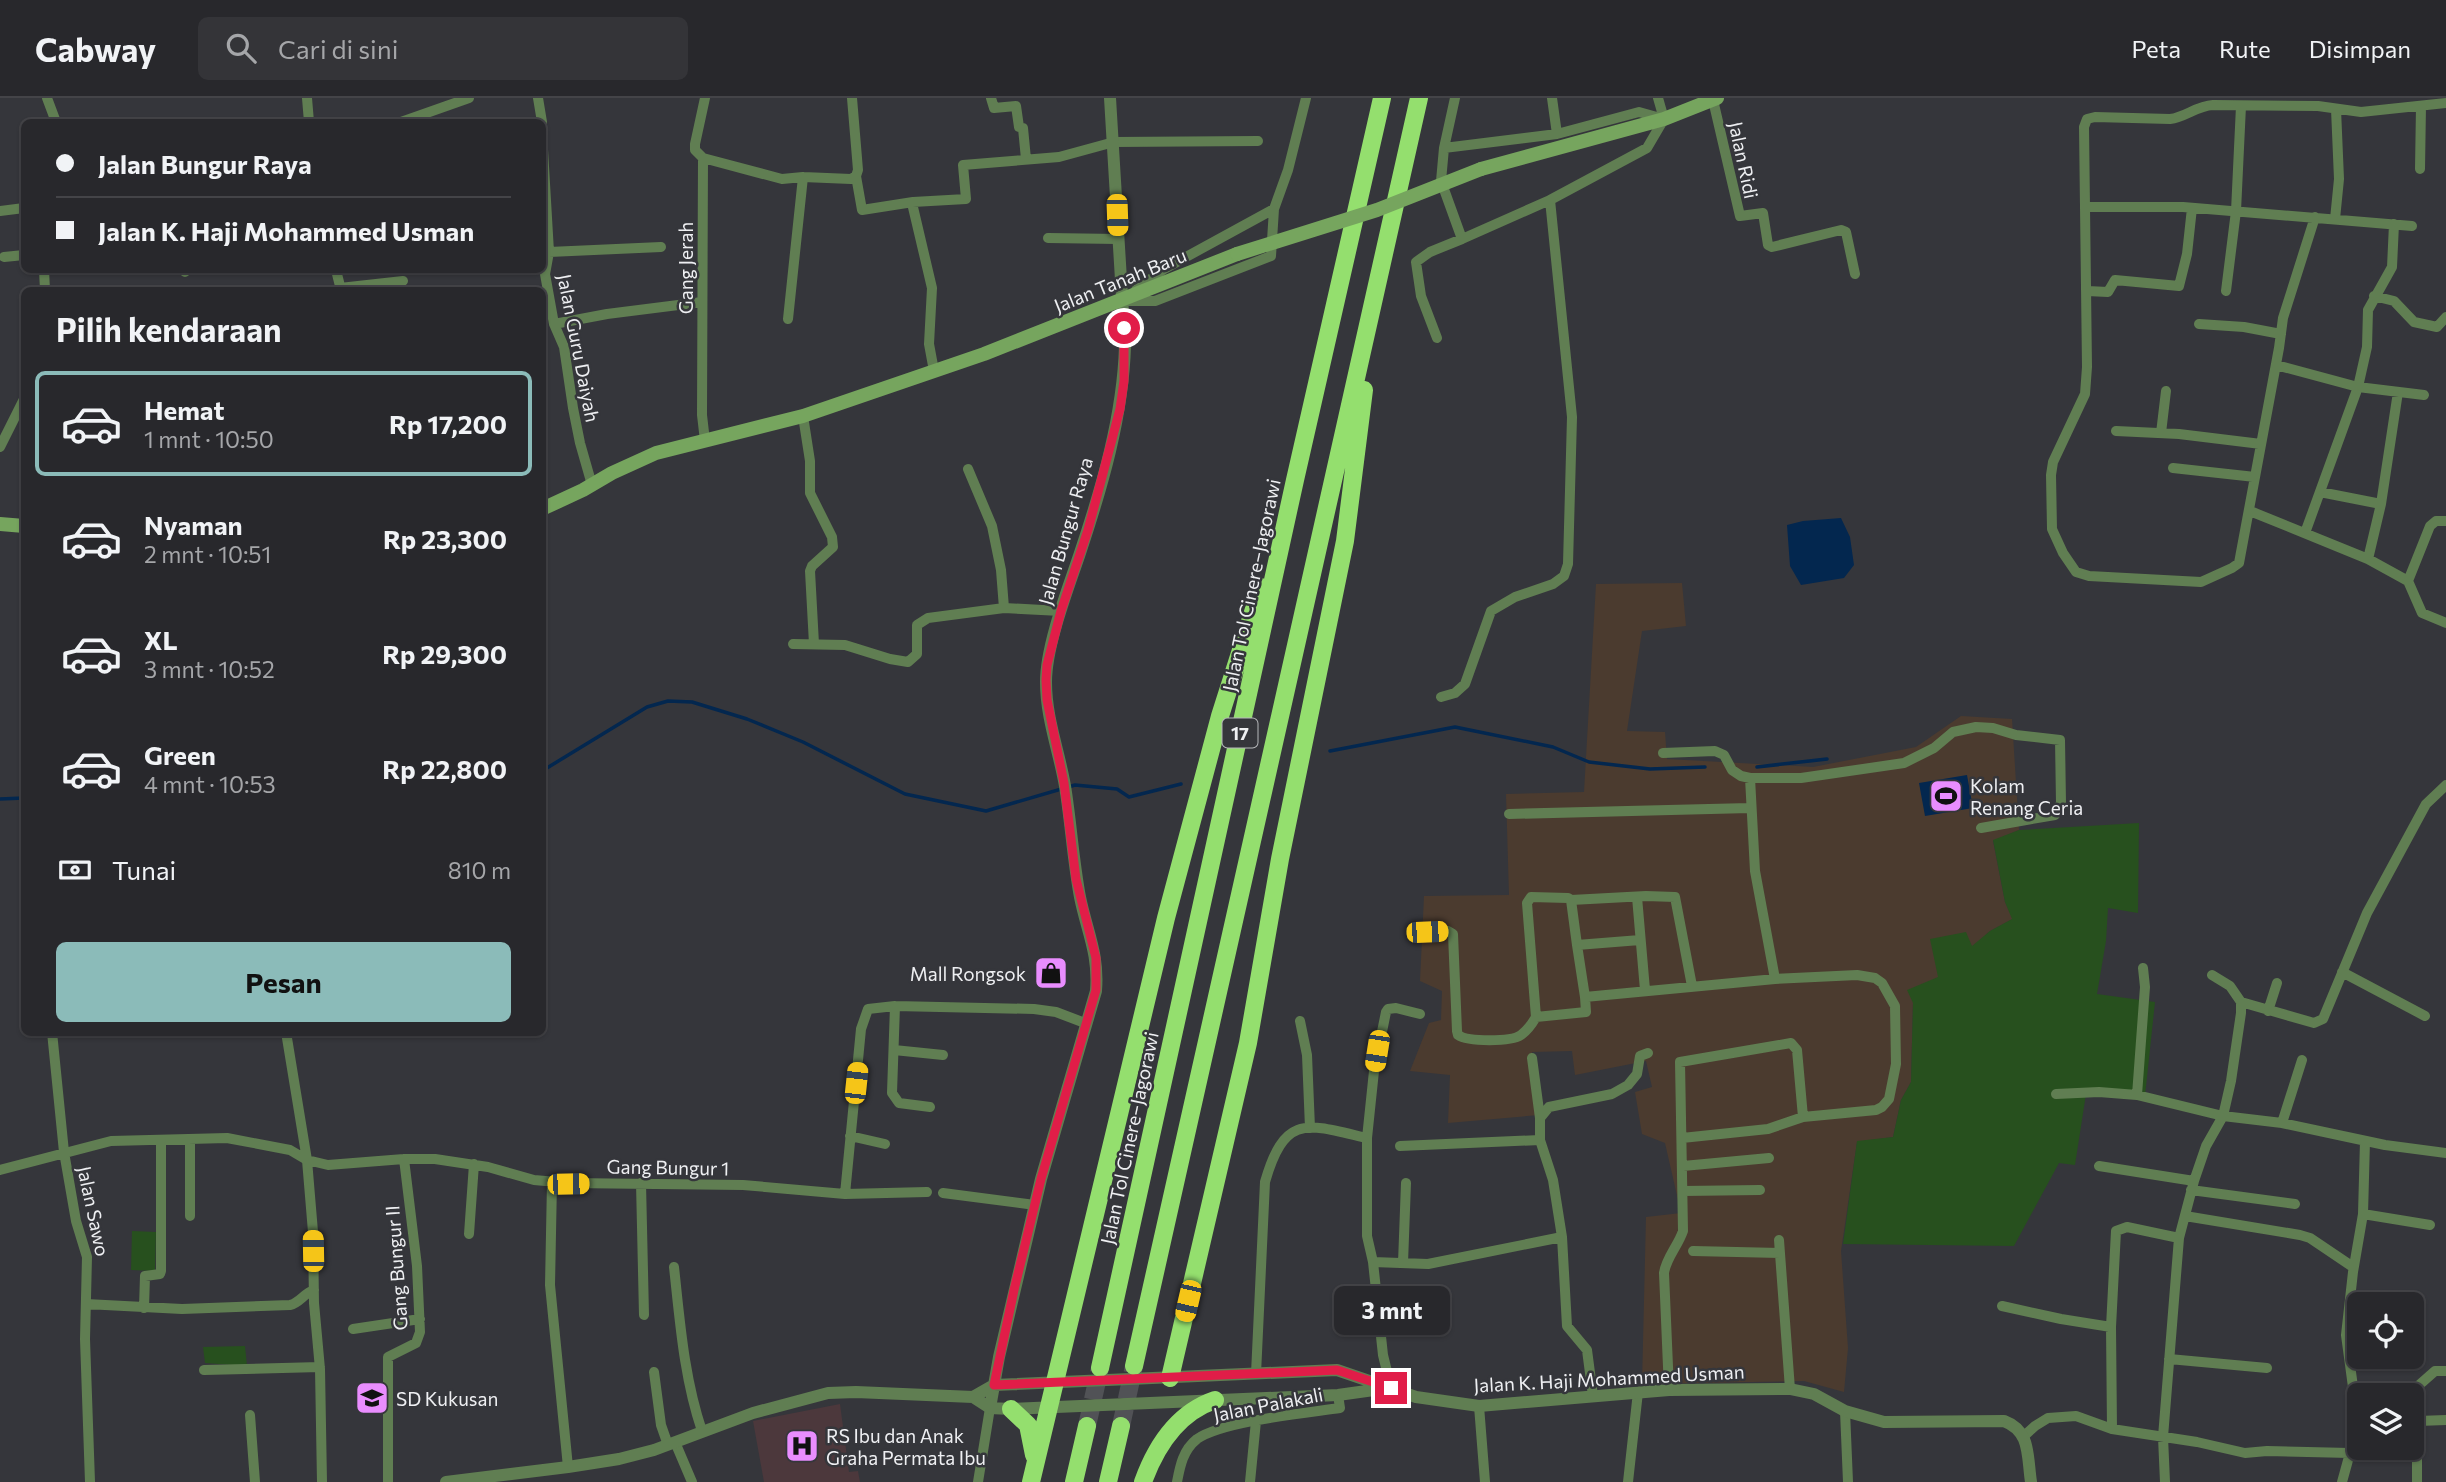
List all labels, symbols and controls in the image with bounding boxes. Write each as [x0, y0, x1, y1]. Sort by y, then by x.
search box [198, 17, 688, 80]
text: Cabway [35, 28, 156, 69]
icon: search [222, 29, 260, 67]
text: Cari di sini [278, 33, 398, 64]
text: Peta [2131, 34, 2181, 63]
text: Rute [2219, 34, 2271, 63]
text: Disimpan [2309, 34, 2411, 63]
street label: Jalan Ridi [1725, 119, 1763, 201]
text: Jalan Bungur Raya [98, 148, 312, 179]
car [1106, 194, 1129, 236]
text: Jalan K. Haji Mohammed Usman [98, 215, 474, 246]
street label: Gang Jerah [674, 222, 697, 314]
street label: Jalan Tanah Baru [1050, 243, 1190, 317]
street label: Jalan Guru Daiyah [553, 272, 605, 424]
text: Pilih kendaraan [56, 309, 282, 349]
route start [1108, 312, 1140, 344]
icon: car [60, 392, 123, 455]
text: Hemat [144, 394, 225, 425]
text: Rp 17,200 [389, 408, 507, 439]
text: 1 mnt · 10:50 [144, 425, 274, 453]
street label: Jalan Bungur Raya [1033, 454, 1097, 608]
street label: Jalan Tol Cinere–Jagorawi [1217, 477, 1285, 693]
icon: car [60, 507, 123, 570]
text: Nyaman [144, 509, 243, 540]
text: Rp 23,300 [383, 523, 507, 554]
text: 2 mnt · 10:51 [144, 540, 271, 568]
icon: car [60, 622, 123, 685]
text: XL [144, 624, 178, 655]
text: Rp 29,300 [382, 638, 507, 669]
text: 3 mnt · 10:52 [144, 655, 275, 683]
road number: 17 [1222, 718, 1258, 748]
icon: car [60, 737, 123, 800]
text: Green [144, 739, 216, 770]
text: Rp 22,800 [382, 753, 507, 784]
text: 4 mnt · 10:53 [144, 770, 276, 798]
place label: Kolam Renang Ceria [1970, 774, 2083, 819]
sports icon: Kolam Renang Ceria [1927, 777, 1965, 815]
icon: cash [56, 851, 94, 889]
text: Tunai [112, 854, 176, 885]
text: 810 m [448, 856, 511, 884]
car [1406, 921, 1449, 943]
button: Pesan [56, 942, 511, 1022]
shop icon: Mall Rongsok [1032, 954, 1070, 992]
place label: Mall Rongsok [910, 962, 1026, 985]
car [1364, 1029, 1391, 1073]
street label: Jalan Tol Cinere–Jagorawi [1095, 1030, 1163, 1246]
car [844, 1061, 869, 1105]
street label: Gang Bungur 1 [606, 1154, 730, 1180]
street label: Jalan Sawo [73, 1164, 115, 1258]
car [547, 1173, 590, 1195]
street label: Gang Bungur II [380, 1205, 412, 1331]
car [303, 1230, 324, 1272]
car [1174, 1278, 1203, 1324]
callout: 3 mnt [1333, 1286, 1449, 1336]
map controls [2347, 1292, 2424, 1460]
button: locate [2347, 1292, 2424, 1369]
text: 3 mnt [1362, 1296, 1422, 1324]
street label: Jalan K. Haji Mohammed Usman [1473, 1359, 1745, 1397]
route end [1375, 1372, 1407, 1404]
school or university icon: SD Kukusan [353, 1379, 391, 1417]
street label: Jalan Palakali [1211, 1382, 1325, 1426]
button: layers [2347, 1383, 2424, 1460]
place label: SD Kukusan [396, 1387, 498, 1410]
place label: RS Ibu dan Anak Graha Permata Ibu [826, 1424, 986, 1469]
hospital icon: RS Ibu dan Anak Graha Permata Ibu [783, 1427, 821, 1465]

